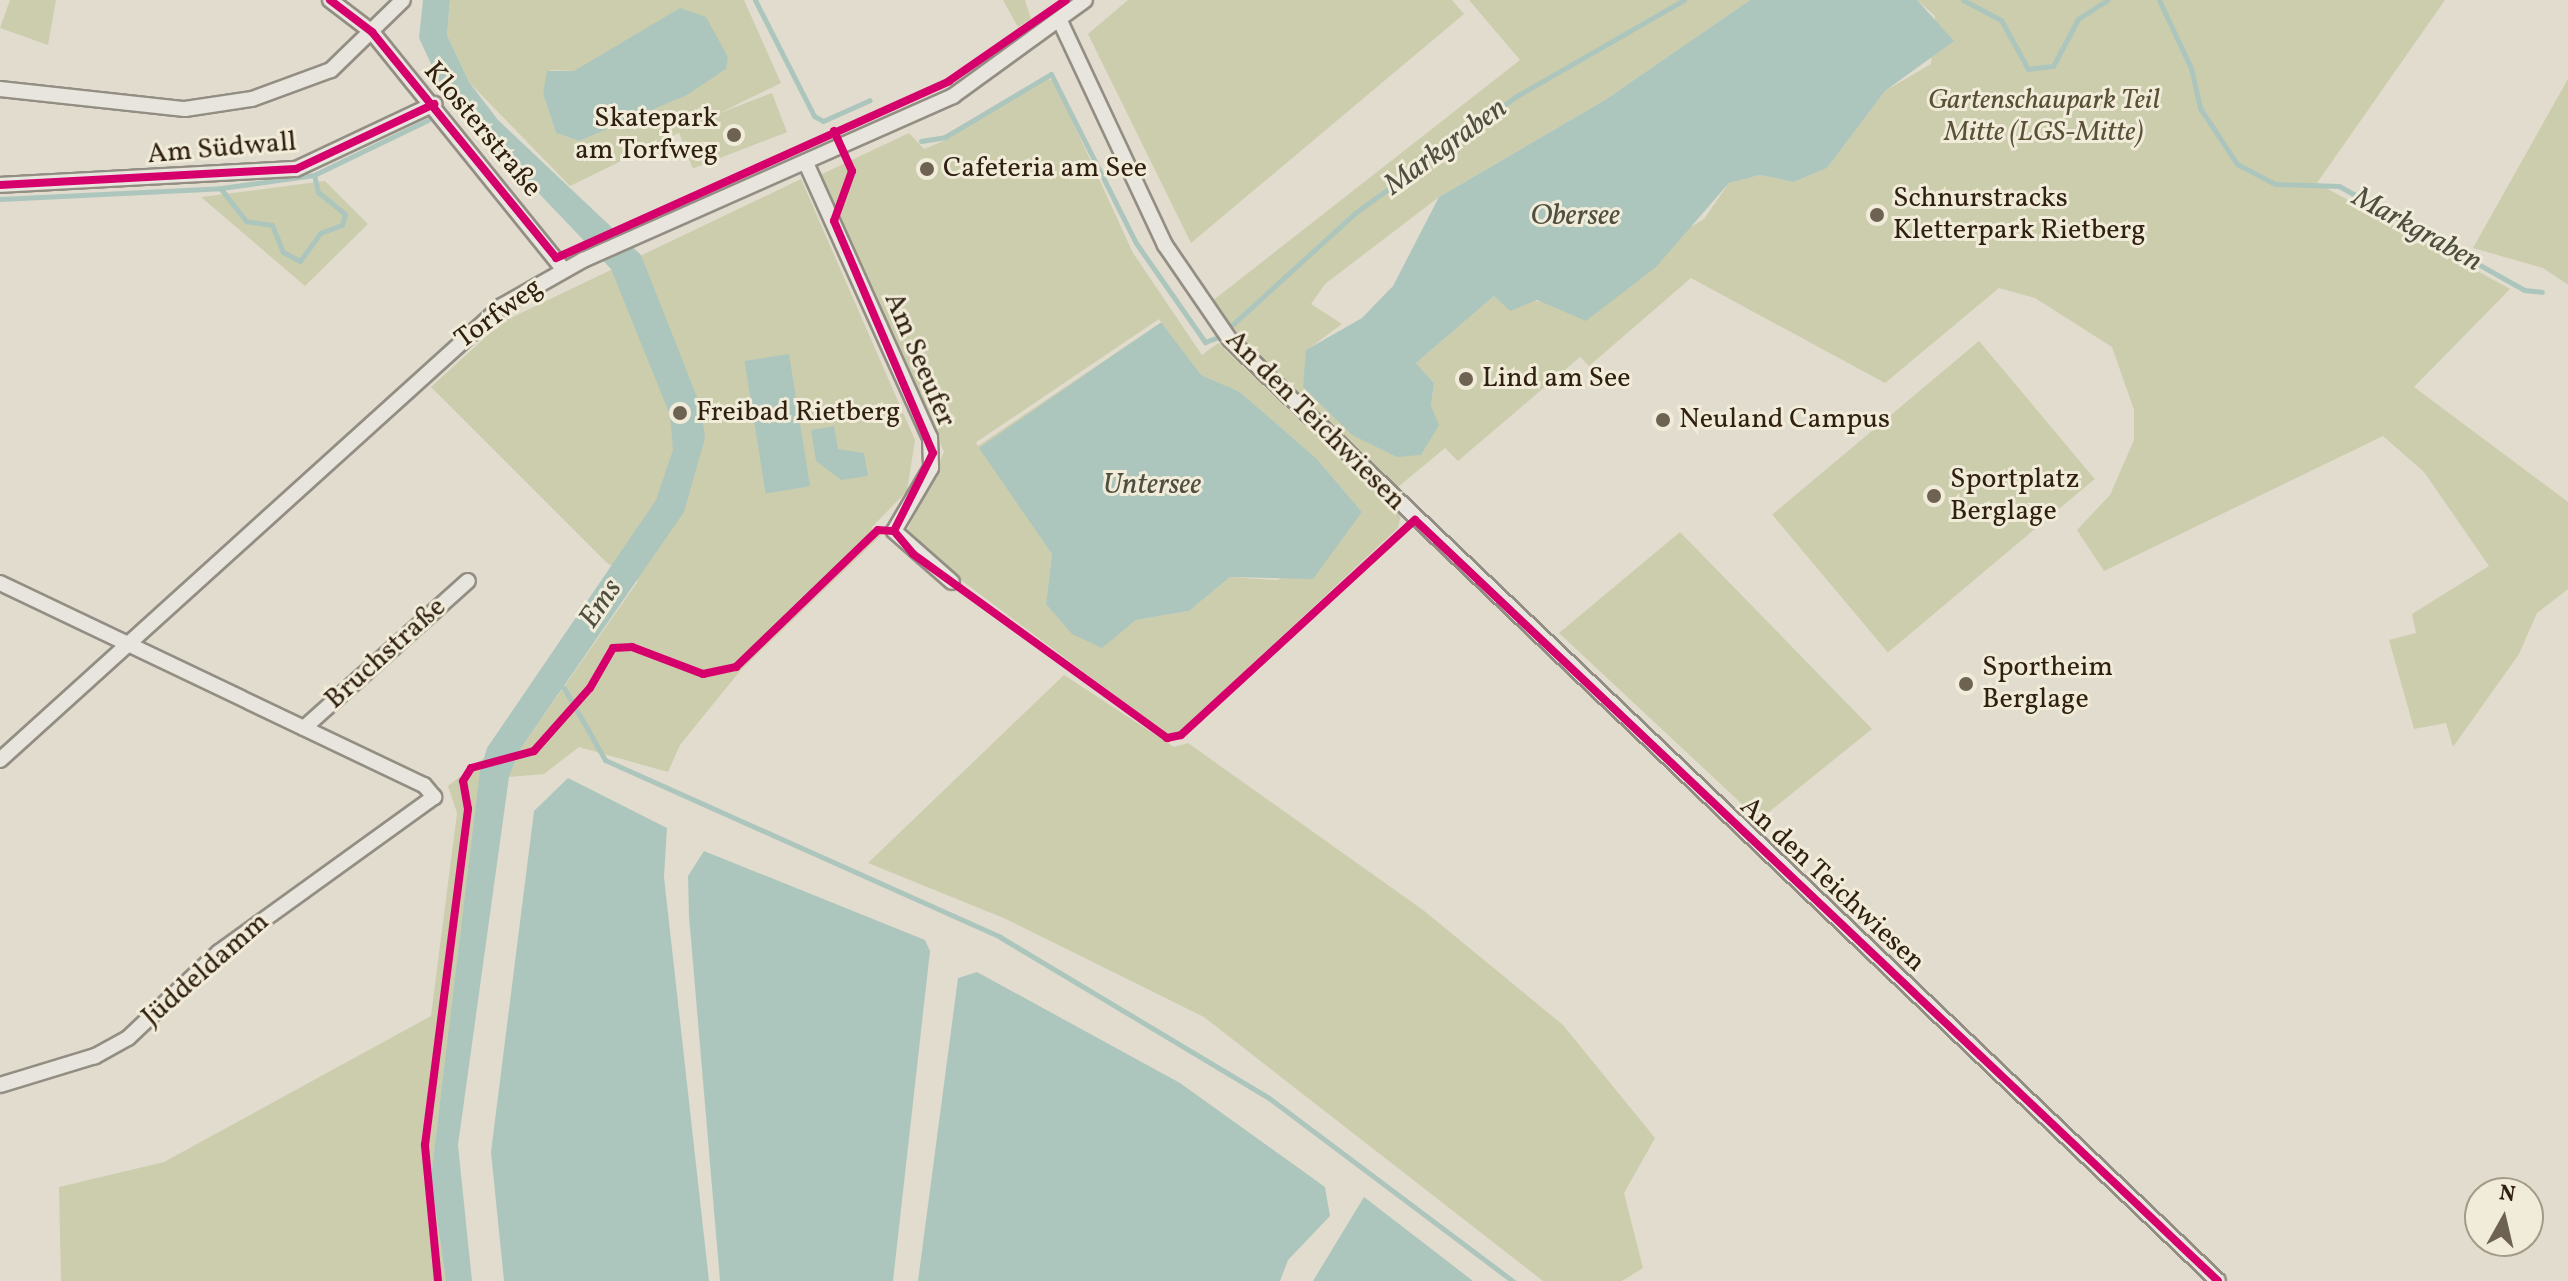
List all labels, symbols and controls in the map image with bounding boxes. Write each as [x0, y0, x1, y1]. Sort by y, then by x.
street label: Klosterstraße [416, 56, 548, 204]
park label: Gartenschaupark Teil Mitte (LGS-Mitte) [1928, 84, 2160, 150]
water label: Markgraben [1378, 90, 1514, 204]
place label: Skatepark am Torfweg [574, 102, 718, 168]
street label: Am Südwall [146, 126, 298, 172]
marker: Skatepark am Torfweg [725, 126, 743, 144]
place label: Cafeteria am See [943, 152, 1147, 186]
marker: Cafeteria am See [918, 160, 936, 178]
water label: Markgraben [2346, 180, 2488, 280]
place label: Schnurstracks Kletterpark Rietberg [1893, 182, 2146, 248]
water label: Obersee [1530, 198, 1620, 234]
marker: Schnurstracks Kletterpark Rietberg [1868, 206, 1886, 224]
street label: Torfweg [449, 271, 549, 357]
street label: Am Seeufer [876, 288, 962, 432]
street label: An den Teichwiesen [1217, 323, 1413, 519]
place label: Lind am See [1482, 362, 1631, 396]
marker: Lind am See [1457, 370, 1475, 388]
place label: Freibad Rietberg [696, 396, 900, 430]
place label: Neuland Campus [1679, 403, 1890, 437]
marker: Freibad Rietberg [671, 404, 689, 422]
marker: Neuland Campus [1654, 411, 1672, 429]
place label: Sportplatz Berglage [1950, 463, 2079, 529]
water label: Untersee [1103, 467, 1201, 503]
marker: Sportplatz Berglage [1925, 487, 1943, 505]
water label: Ems [572, 573, 630, 635]
street label: Bruchstraße [319, 591, 453, 717]
place label: Sportheim Berglage [1982, 651, 2113, 717]
marker: Sportheim Berglage [1957, 675, 1975, 693]
street label: An den Teichwiesen [1732, 790, 1932, 980]
street label: Jüddeldamm [136, 906, 276, 1034]
north arrow [2464, 1177, 2544, 1257]
text: N [2497, 1178, 2517, 1211]

